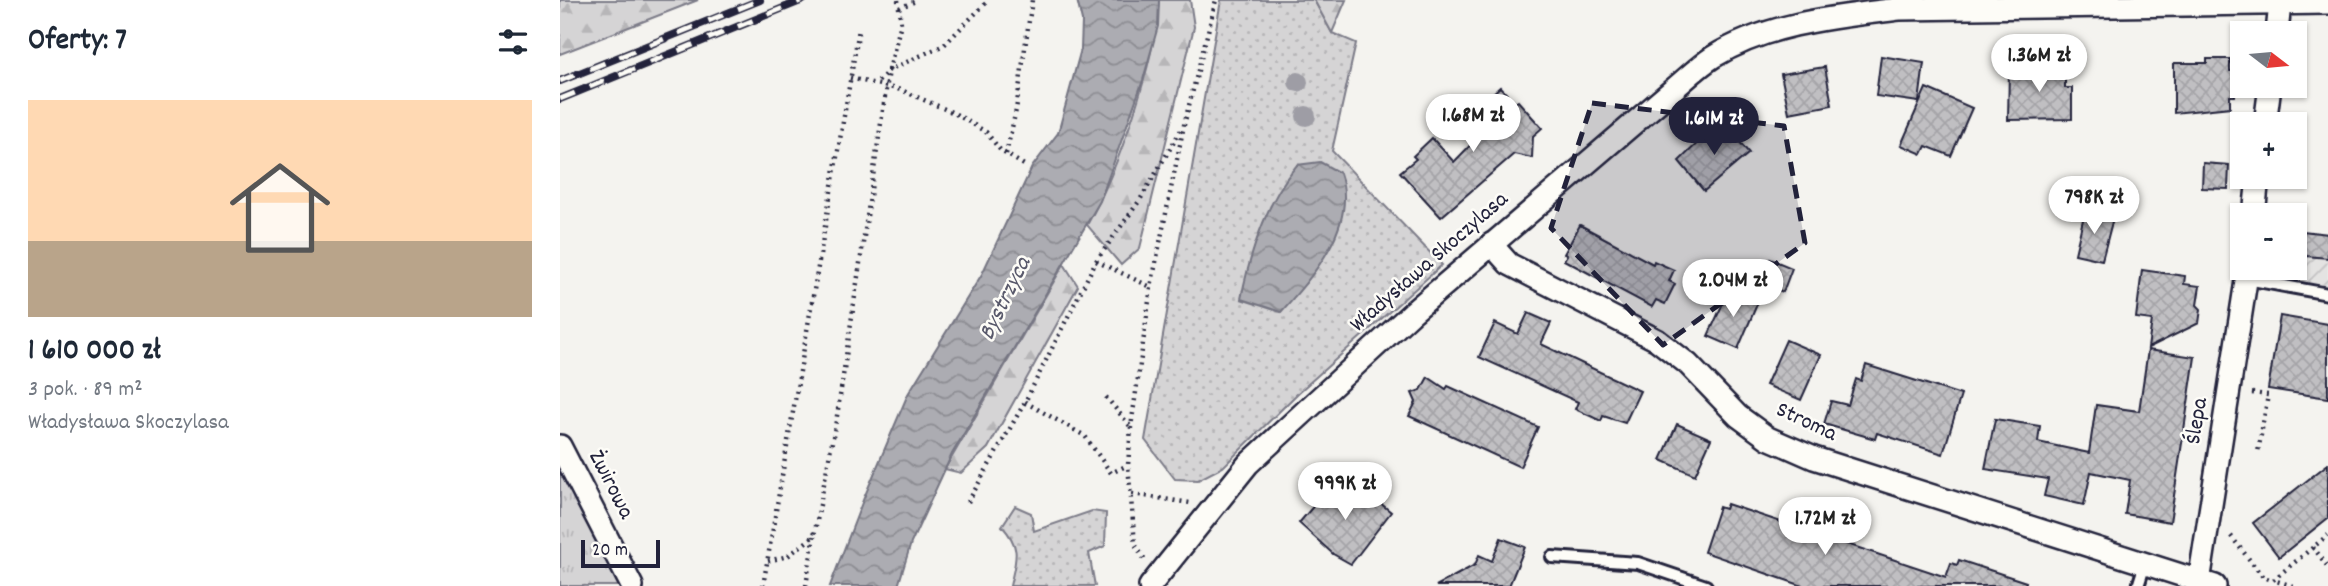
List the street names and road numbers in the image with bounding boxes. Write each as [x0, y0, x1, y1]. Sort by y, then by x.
street label: Władysława Skoczylasa [1343, 184, 1518, 341]
street label: Ślepa [2178, 394, 2218, 447]
street label: Stroma [1770, 395, 1843, 452]
street label: Żwirowa [579, 445, 642, 526]

